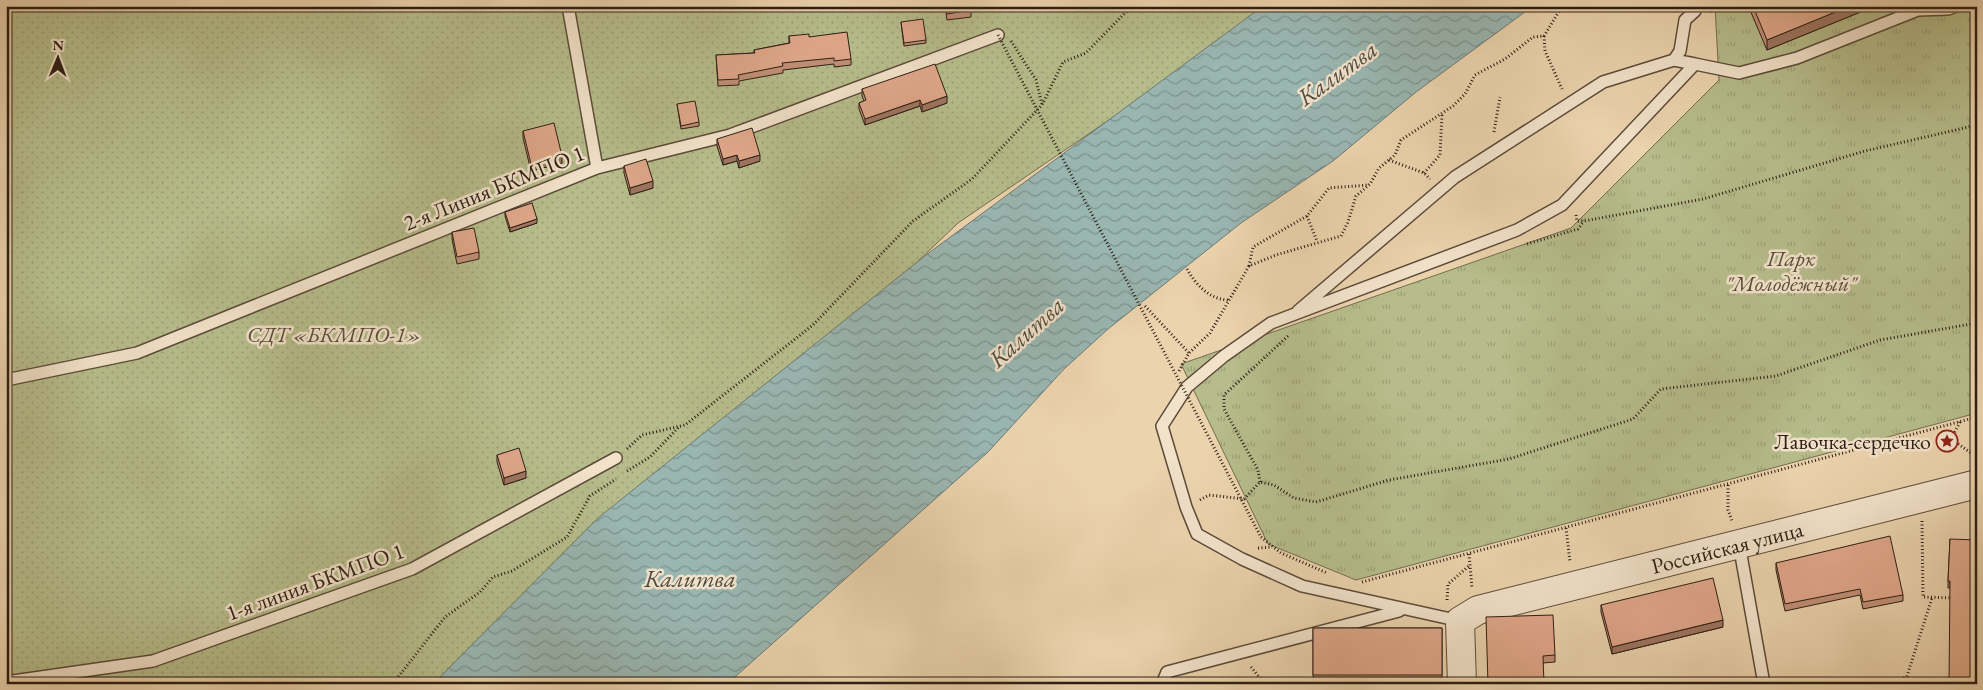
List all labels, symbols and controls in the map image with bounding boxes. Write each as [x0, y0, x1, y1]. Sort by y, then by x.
north arrow [32, 32, 82, 82]
water label: Калитва [1290, 34, 1383, 113]
text: N [52, 36, 65, 54]
street label: 2-я Линия БКМПО 1 [399, 138, 589, 238]
park label: Парк "Молодёжный" [1726, 244, 1859, 298]
water label: Калитва [981, 290, 1070, 375]
park label: СДТ «БКМПО-1» [247, 320, 421, 349]
place label: Лавочка-сердечко [1774, 427, 1931, 456]
place icon: Лавочка-сердечко [1935, 429, 1959, 453]
street label: Российская улица [1648, 514, 1806, 580]
street label: 1-я линия БКМПО 1 [222, 536, 408, 628]
water label: Калитва [643, 563, 736, 594]

